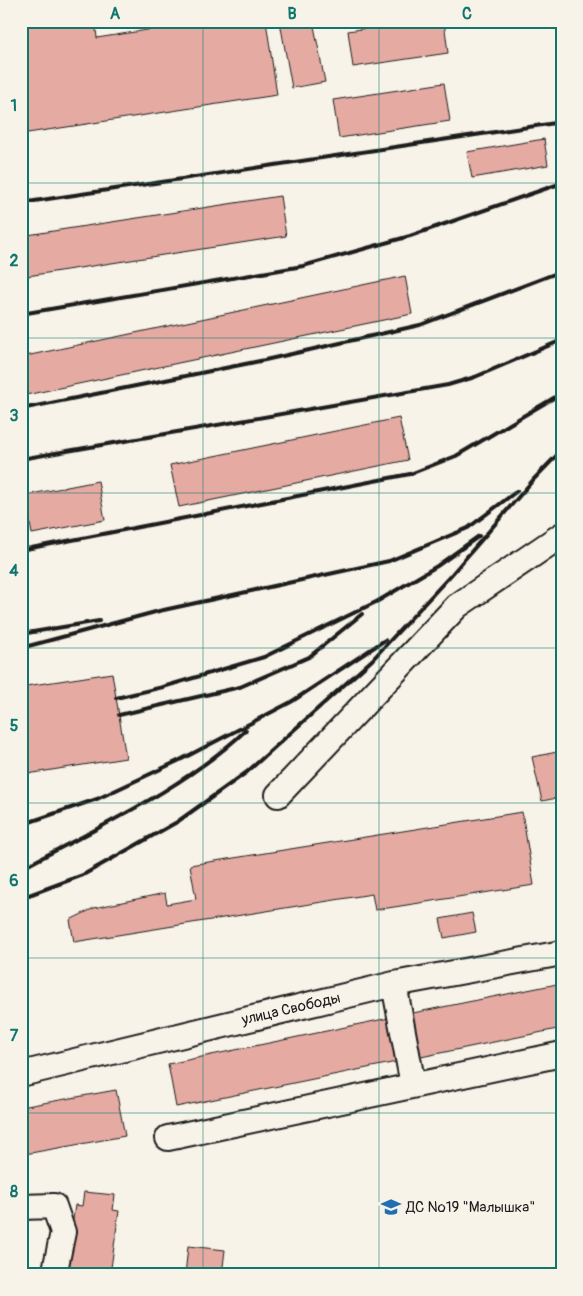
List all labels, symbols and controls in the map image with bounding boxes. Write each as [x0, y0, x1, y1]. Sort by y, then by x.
text: A [110, 4, 121, 24]
text: B [287, 4, 297, 24]
text: C [462, 4, 472, 24]
text: 1 [11, 96, 17, 116]
text: 2 [10, 251, 19, 271]
text: 3 [10, 406, 19, 426]
text: 4 [9, 561, 19, 581]
text: 5 [10, 716, 19, 736]
text: 6 [9, 871, 19, 891]
street label: улица Свободы [239, 988, 342, 1030]
text: 7 [10, 1026, 19, 1046]
text: 8 [10, 1182, 18, 1202]
school or university icon: ДС №19 "Малышка" [380, 1196, 402, 1218]
place label: ДС №19 "Малышка" [405, 1198, 535, 1217]

